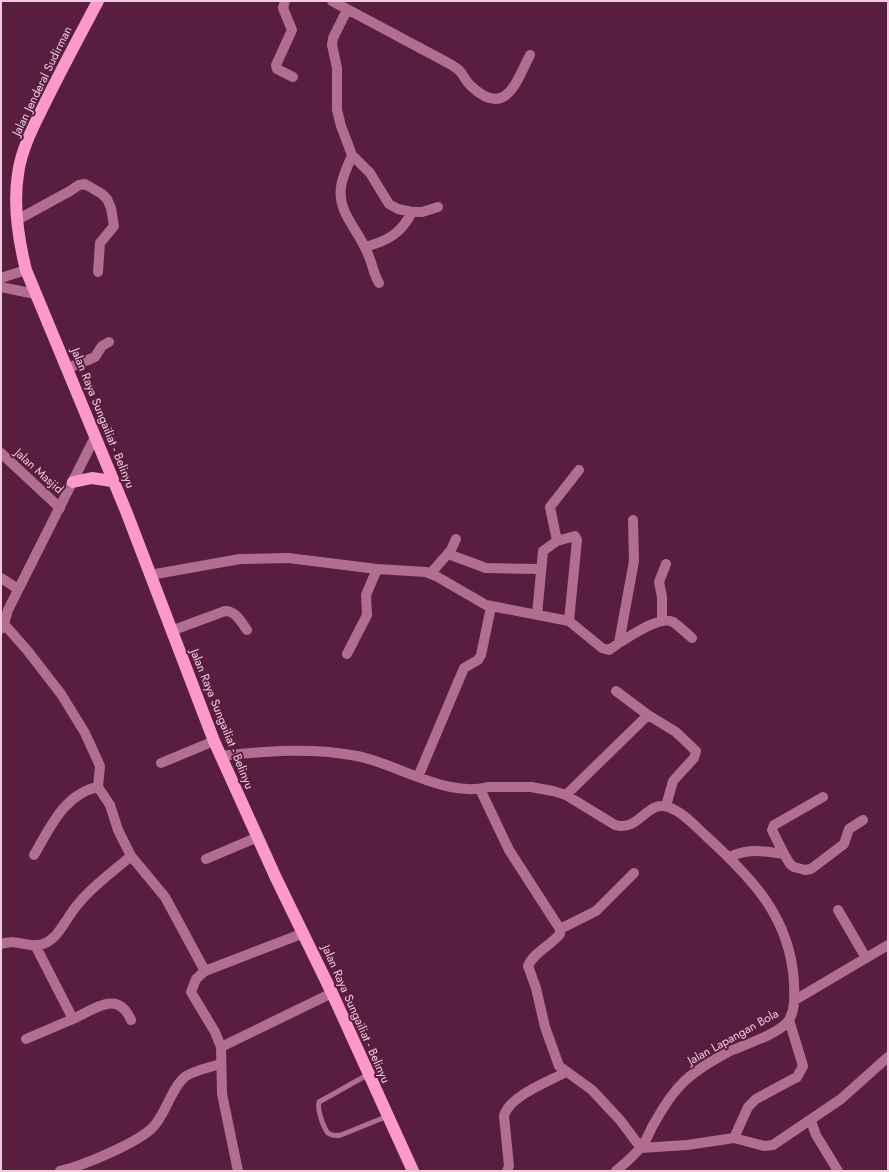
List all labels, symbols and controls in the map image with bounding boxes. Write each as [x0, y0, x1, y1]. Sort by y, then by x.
street label: Jalan Jenderal Sudirman [7, 23, 76, 141]
street label: Jalan Raya Sungailiat - Belinyu [66, 343, 139, 491]
street label: Jalan Masjid [9, 443, 67, 498]
street label: Jalan Raya Sungailiat - Belinyu [185, 644, 258, 792]
street label: Jalan Raya Sungailiat - Belinyu [316, 940, 395, 1086]
street label: Jalan Lapangan Bola [683, 1004, 782, 1070]

